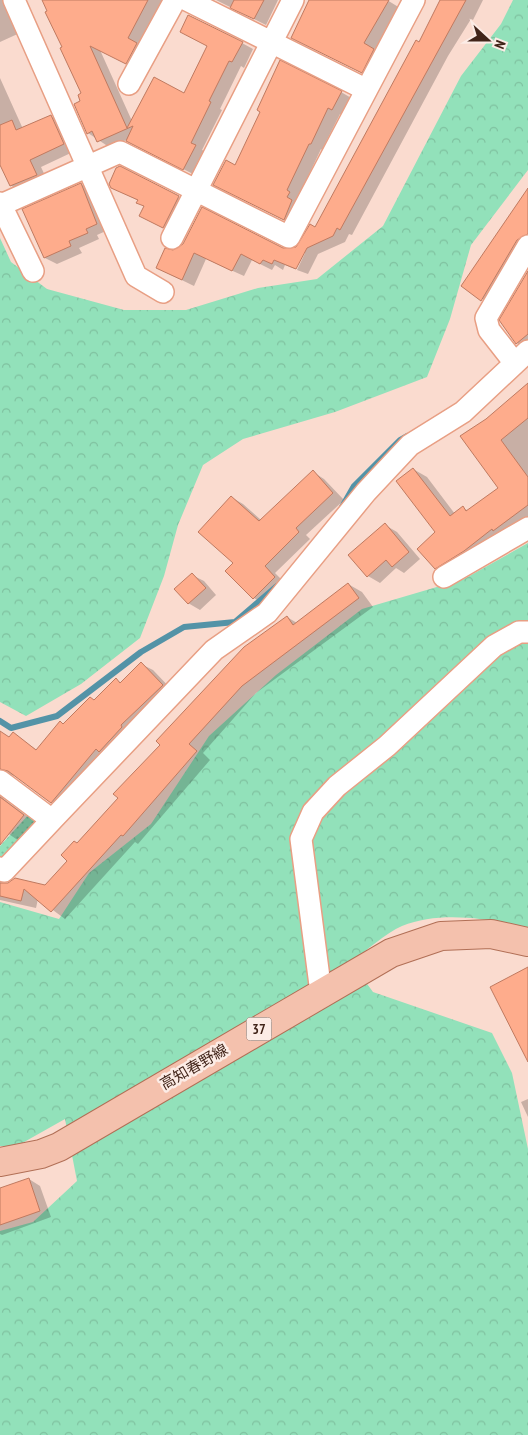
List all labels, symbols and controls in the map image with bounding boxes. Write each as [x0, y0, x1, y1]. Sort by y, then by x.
north arrow [463, 15, 513, 65]
text: N [490, 38, 510, 51]
road number: 37 [246, 1018, 272, 1040]
street label: 高知春野線 [157, 1040, 231, 1094]

